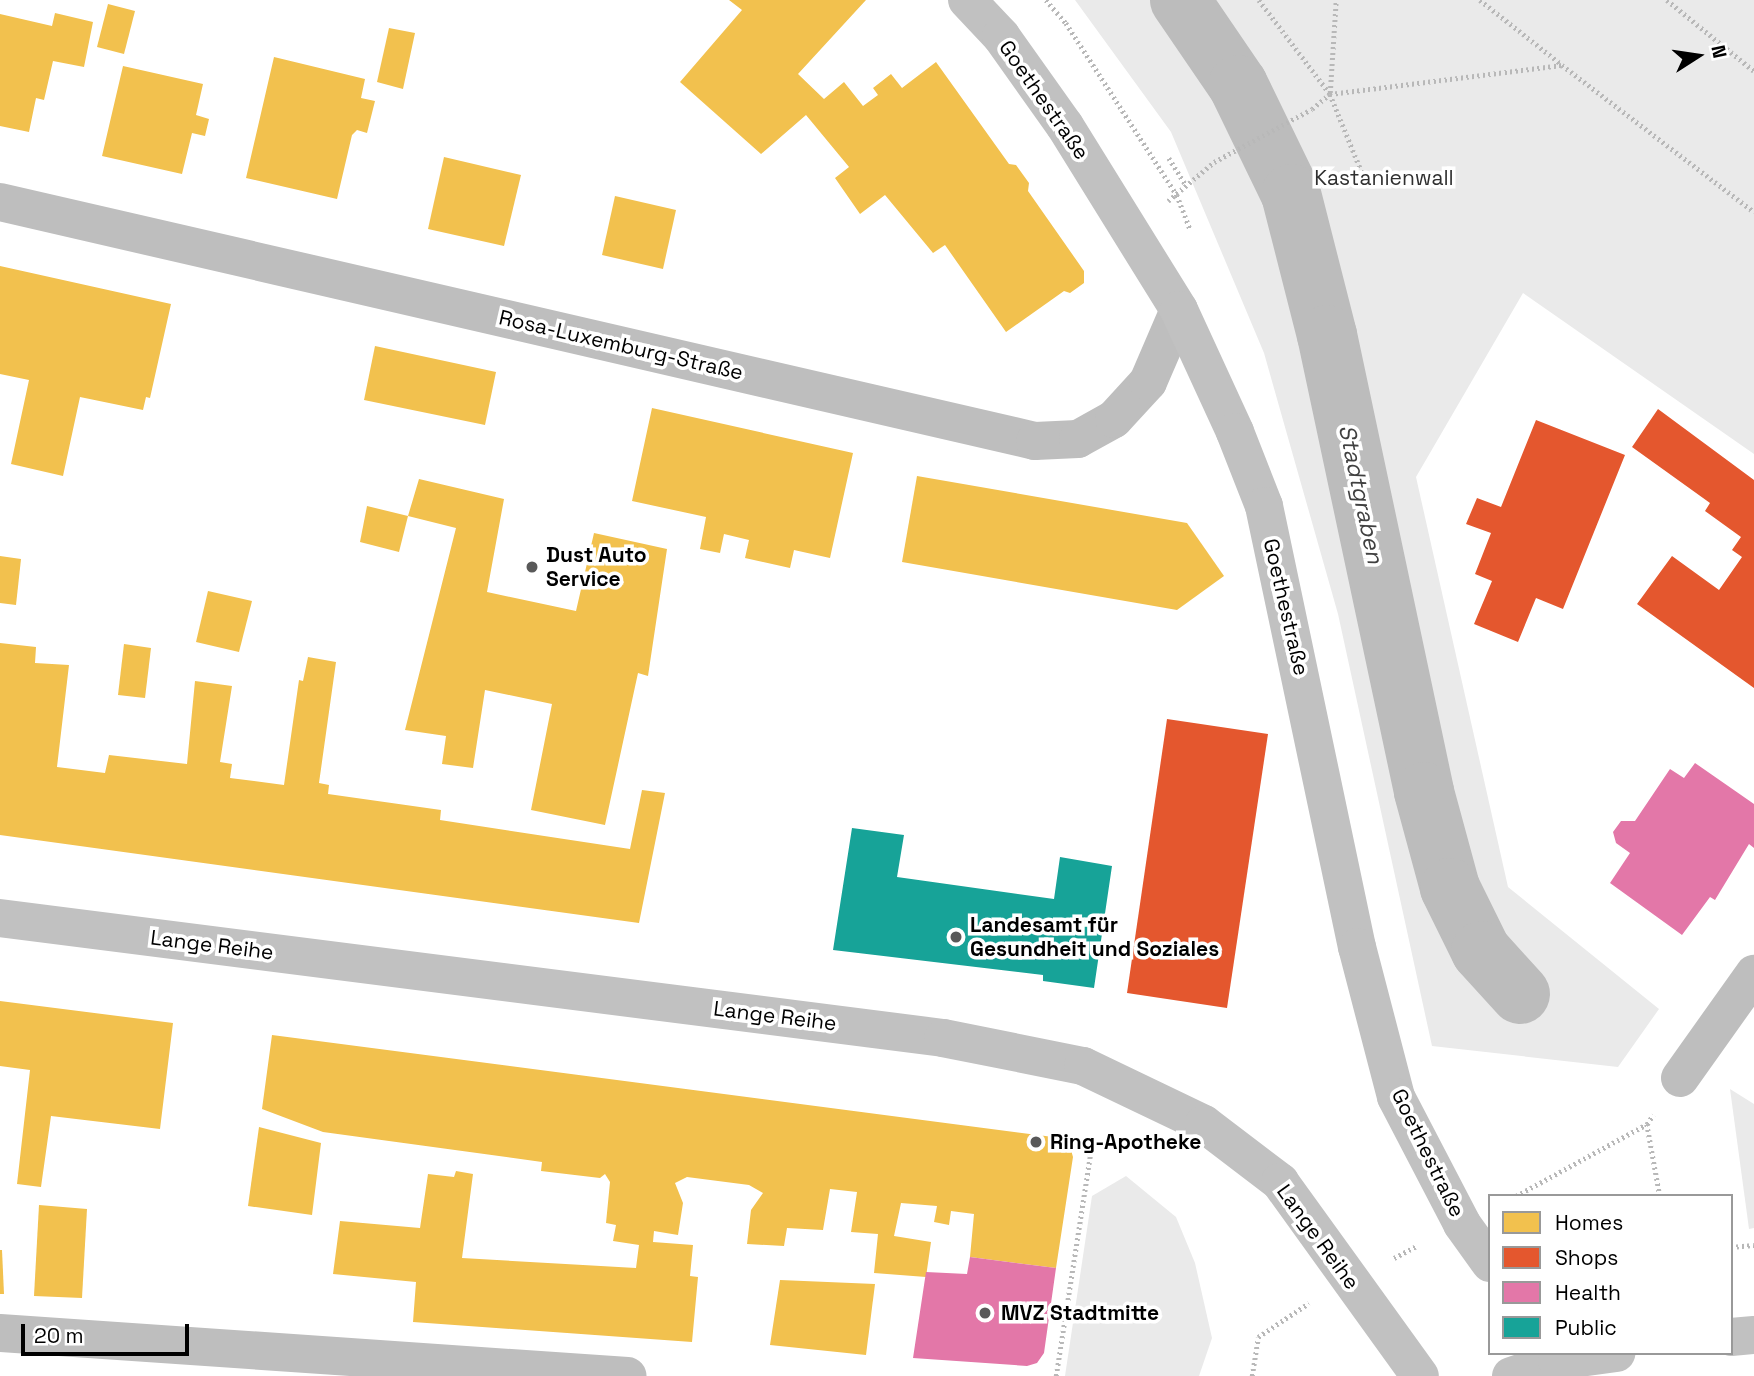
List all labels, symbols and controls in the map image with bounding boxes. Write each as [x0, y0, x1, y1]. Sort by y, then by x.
north arrow [1663, 21, 1733, 91]
street label: Goethestraße [994, 36, 1094, 164]
text: N [1705, 43, 1733, 60]
park label: Kastanienwall [1314, 165, 1454, 191]
street label: Rosa-Luxemburg-Straße [496, 305, 746, 385]
water label: Stadtgraben [1333, 422, 1389, 566]
street label: Goethestraße [1258, 536, 1314, 678]
place label: Dust Auto Service [546, 542, 647, 592]
marker: Dust Auto Service [524, 559, 540, 575]
place label: Landesamt für Gesundheit und Soziales [970, 912, 1219, 962]
street label: Lange Reihe [149, 925, 275, 965]
marker: Landesamt für Gesundheit und Soziales [948, 929, 964, 945]
street label: Lange Reihe [712, 996, 838, 1036]
street label: Goethestraße [1386, 1085, 1470, 1221]
place label: Ring-Apotheke [1050, 1129, 1201, 1155]
marker: Ring-Apotheke [1028, 1134, 1044, 1150]
street label: Lange Reihe [1271, 1179, 1365, 1295]
legend [1488, 1194, 1733, 1355]
text: Homes [1555, 1209, 1623, 1236]
text: Shops [1555, 1244, 1618, 1271]
text: Health [1555, 1279, 1621, 1306]
place label: MVZ Stadtmitte [1001, 1300, 1159, 1326]
marker: MVZ Stadtmitte [975, 1303, 995, 1323]
scale bar [24, 1310, 192, 1354]
text: Public [1555, 1314, 1617, 1341]
text: 20 m [34, 1322, 84, 1349]

